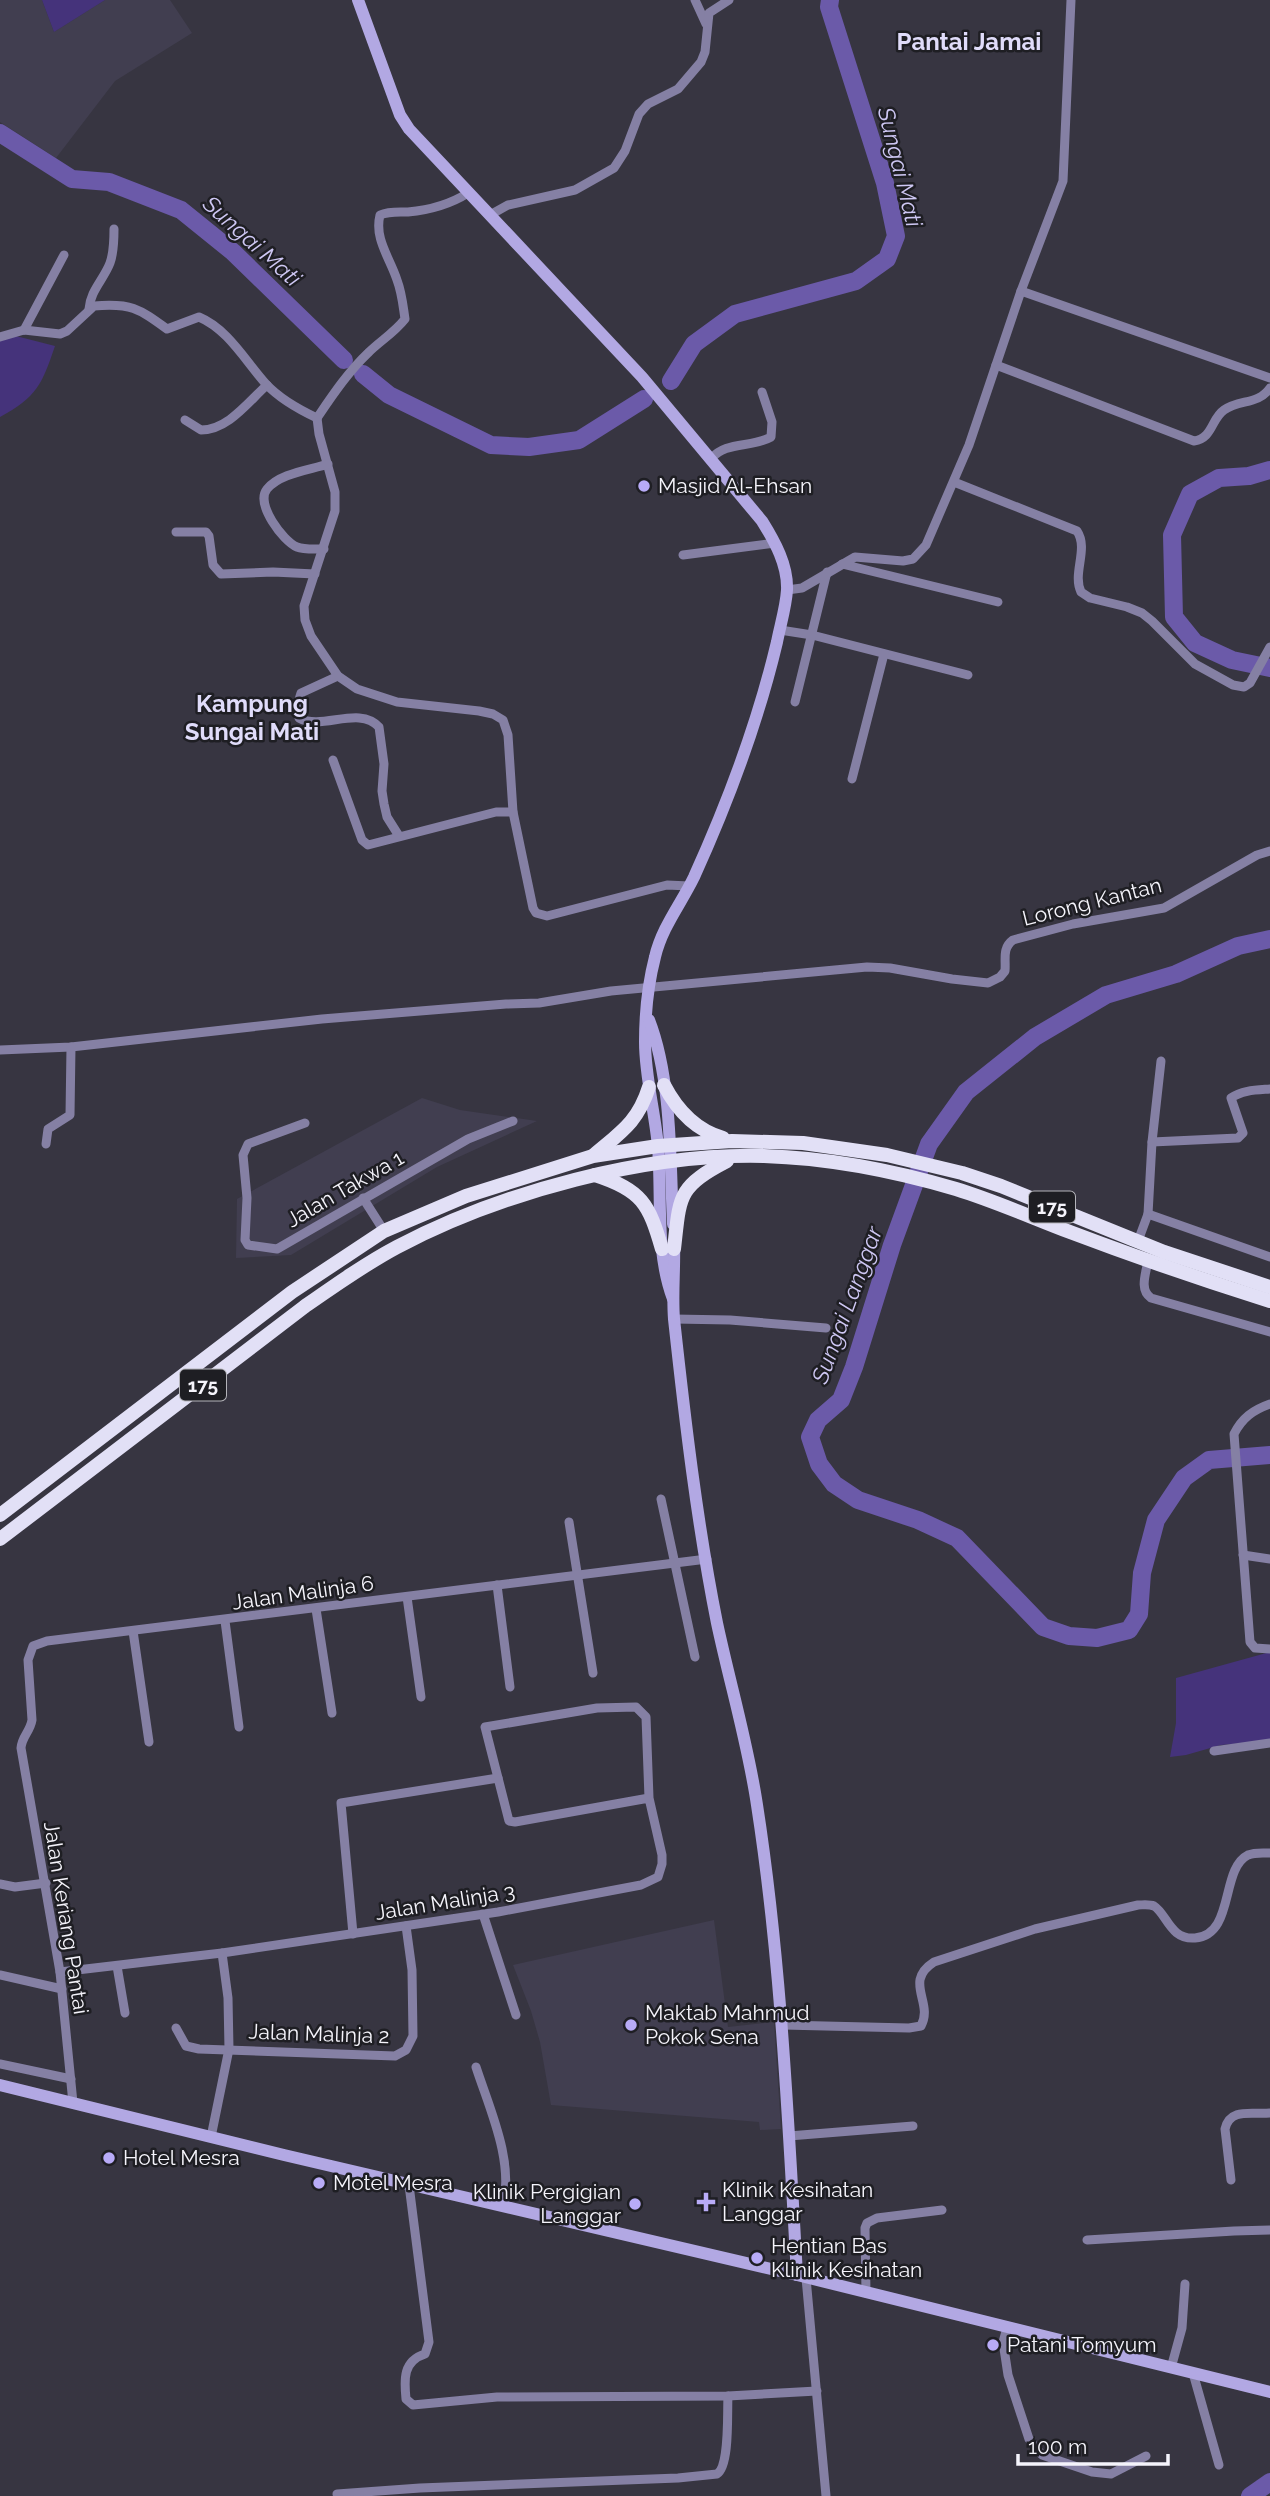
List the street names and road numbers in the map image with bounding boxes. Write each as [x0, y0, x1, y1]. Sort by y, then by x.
street label: Lorong Kantan [1020, 872, 1164, 931]
street label: Jalan Takwa 1 [282, 1145, 408, 1232]
road number: 175 [1029, 1191, 1075, 1222]
road number: 175 [180, 1370, 226, 1400]
street label: Jalan Malinja 6 [231, 1570, 375, 1615]
street label: Jalan Keriang Pantai [39, 1820, 94, 2016]
street label: Jalan Malinja 3 [373, 1878, 517, 1925]
street label: Jalan Malinja 2 [248, 2019, 390, 2048]

